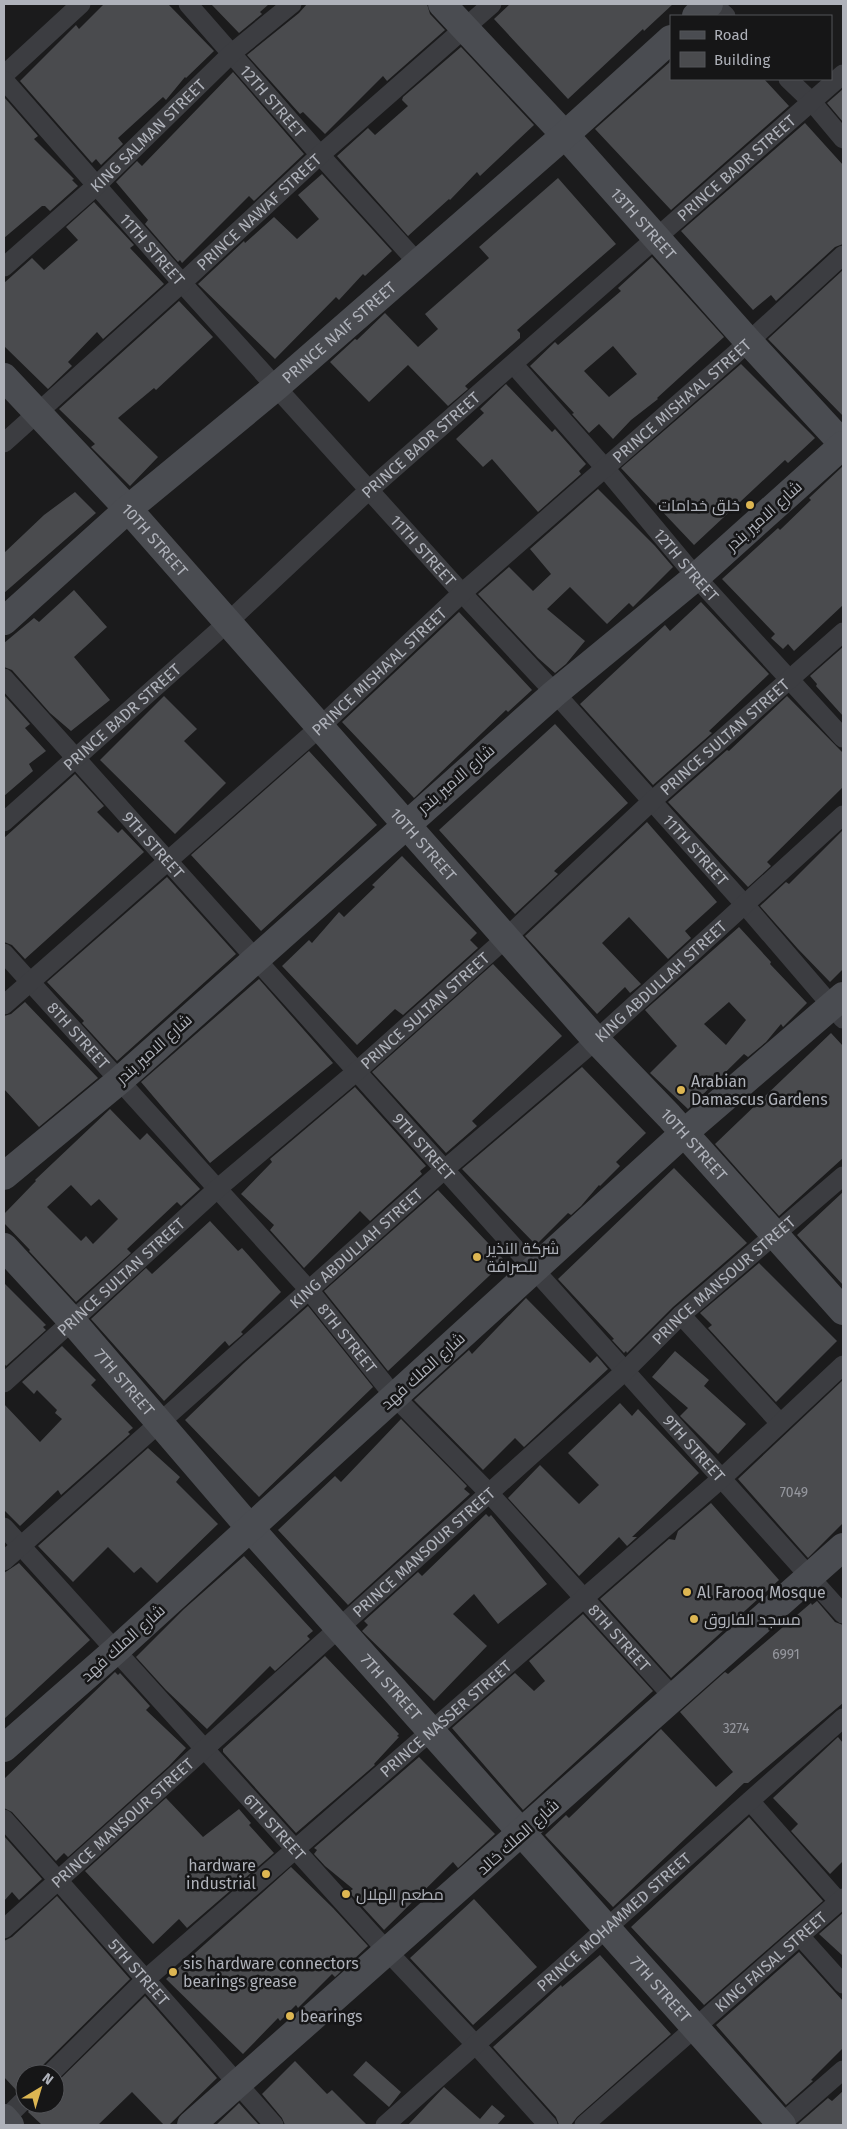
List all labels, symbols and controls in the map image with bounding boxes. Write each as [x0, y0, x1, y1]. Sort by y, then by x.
legend [670, 15, 832, 80]
text: Road [714, 26, 749, 44]
text: Building [714, 51, 770, 69]
street label: 12TH STREET [236, 61, 310, 142]
street label: KING SALMAN STREET [86, 74, 210, 196]
street label: PRINCE BADR STREET [673, 110, 800, 225]
street label: PRINCE NAWAF STREET [193, 149, 325, 274]
street label: 13TH STREET [607, 184, 681, 264]
street label: 11TH STREET [116, 210, 189, 289]
street label: PRINCE NAIF STREET [278, 277, 400, 387]
street label: PRINCE MISHA'AL STREET [608, 334, 755, 467]
street label: PRINCE BADR STREET [357, 387, 484, 502]
street label: شارع الامير بندر [721, 477, 807, 557]
place label: خلق خدامات [658, 496, 740, 516]
street label: 10TH STREET [118, 499, 193, 580]
marker: خلق خدامات [744, 499, 756, 511]
street label: 11TH STREET [386, 511, 461, 590]
street label: 12TH STREET [650, 525, 723, 606]
street label: PRINCE MISHA'AL STREET [308, 603, 451, 739]
street label: PRINCE BADR STREET [59, 659, 185, 774]
street label: PRINCE SULTAN STREET [656, 674, 794, 799]
street label: شارع الامير بندر [413, 740, 500, 820]
street label: 10TH STREET [386, 804, 461, 885]
street label: 9TH STREET [119, 807, 189, 883]
street label: 11TH STREET [659, 811, 733, 890]
street label: KING ABDULLAH STREET [591, 916, 731, 1046]
street label: PRINCE SULTAN STREET [356, 948, 494, 1073]
street label: 8TH STREET [43, 998, 114, 1073]
street label: شارع الامير بندر [111, 1010, 197, 1090]
place label: Arabian Damascus Gardens [691, 1072, 828, 1109]
marker: Arabian Damascus Gardens [675, 1084, 687, 1096]
street label: 10TH STREET [657, 1104, 732, 1185]
street label: 9TH STREET [389, 1109, 459, 1184]
street label: KING ABDULLAH STREET [286, 1184, 427, 1312]
street label: PRINCE MANSOUR STREET [648, 1211, 800, 1348]
street label: PRINCE SULTAN STREET [53, 1213, 189, 1340]
place label: شركة النذير للصرافة [486, 1239, 559, 1276]
marker: شركة النذير للصرافة [471, 1251, 483, 1263]
street label: 8TH STREET [314, 1299, 381, 1377]
street label: شارع الملك فهد [377, 1329, 470, 1415]
street label: 7TH STREET [91, 1345, 159, 1420]
street label: 9TH STREET [659, 1411, 730, 1486]
street label: PRINCE MANSOUR STREET [348, 1483, 499, 1621]
house number: 7049 [780, 1484, 808, 1501]
place label: Al Farooq Mosque [697, 1583, 826, 1602]
marker: Al Farooq Mosque [681, 1586, 693, 1598]
street label: 8TH STREET [584, 1600, 655, 1676]
street label: شارع الملك فهد [77, 1601, 170, 1687]
place label: مسجد الفاروق [704, 1610, 801, 1630]
marker: مسجد الفاروق [688, 1613, 700, 1625]
house number: 6991 [772, 1646, 800, 1663]
street label: 7TH STREET [357, 1650, 426, 1724]
street label: PRINCE NASSER STREET [376, 1656, 516, 1781]
house number: 3274 [723, 1720, 750, 1737]
street label: PRINCE MANSOUR STREET [47, 1753, 198, 1892]
street label: 6TH STREET [240, 1790, 310, 1864]
street label: شارع الملك خالد [473, 1795, 564, 1880]
street label: PRINCE MOHAMMED STREET [533, 1848, 695, 1995]
place label: hardware industrial [186, 1856, 256, 1893]
marker: hardware industrial [260, 1868, 272, 1880]
place label: مطعم الهلال [356, 1885, 444, 1906]
marker: مطعم الهلال [340, 1888, 352, 1900]
street label: KING FAISAL STREET [711, 1907, 831, 2016]
street label: 5TH STREET [105, 1935, 174, 2010]
street label: 7TH STREET [626, 1952, 696, 2027]
place label: sis hardware connectors bearings grease [183, 1954, 359, 1991]
marker: sis hardware connectors bearings grease [167, 1966, 179, 1978]
place label: bearings [300, 2007, 363, 2026]
marker: bearings [284, 2010, 296, 2022]
north arrow [15, 2064, 65, 2114]
text: N [39, 2070, 57, 2089]

